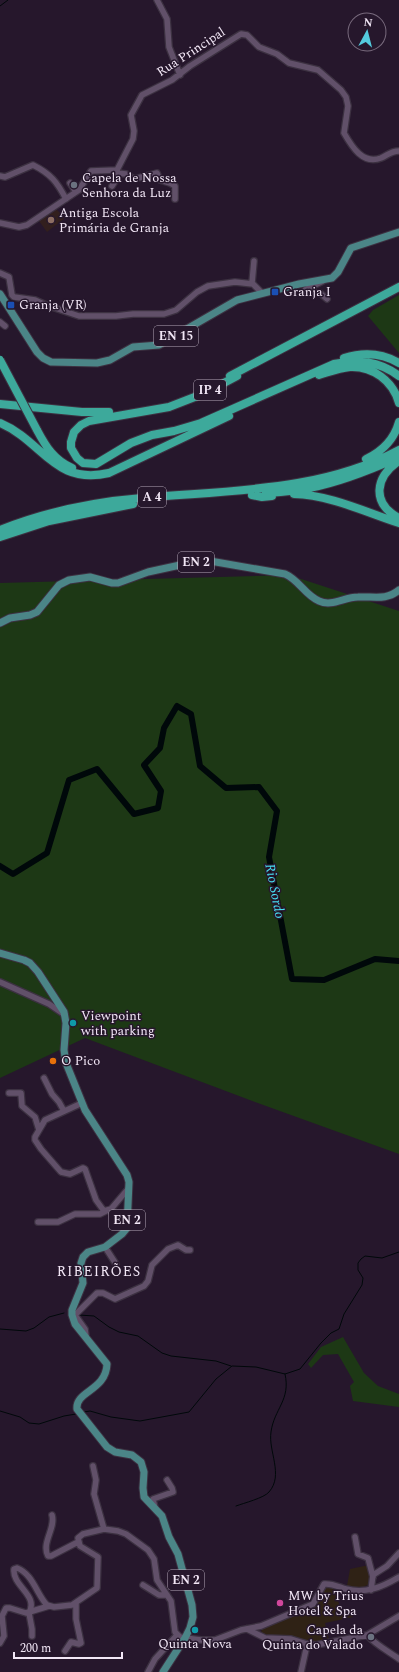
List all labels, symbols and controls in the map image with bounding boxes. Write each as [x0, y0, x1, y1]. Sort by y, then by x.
north arrow [347, 12, 387, 52]
text: N [363, 14, 374, 32]
street label: Rua Principal [153, 22, 229, 82]
place label: Capela de Nossa Senhora da Luz [82, 168, 177, 203]
marker: Capela de Nossa Senhora da Luz [69, 180, 79, 190]
place label: Antiga Escola Primária de Granja [59, 203, 170, 238]
marker: Antiga Escola Primária de Granja [46, 215, 56, 225]
place label: Granja I [283, 282, 331, 302]
marker: Granja I [270, 287, 280, 297]
place label: Granja (VR) [19, 295, 87, 315]
marker: Granja (VR) [6, 300, 16, 310]
road number: EN 15 [154, 326, 198, 346]
road number: IP 4 [194, 380, 226, 400]
road number: A 4 [138, 487, 166, 507]
road number: EN 2 [178, 552, 214, 572]
water label: Rio Sordo [259, 862, 291, 920]
place label: Viewpoint with parking [80, 1006, 155, 1041]
marker: Viewpoint with parking [68, 1018, 78, 1028]
place label: O Pico [61, 1051, 100, 1071]
marker: O Pico [48, 1056, 58, 1066]
road number: EN 2 [109, 1210, 145, 1230]
district label: RIBEIRÕES [57, 1261, 141, 1282]
road number: EN 2 [168, 1570, 204, 1590]
place label: MW by Trius Hotel & Spa [288, 1586, 364, 1621]
marker: MW by Trius Hotel & Spa [275, 1598, 285, 1608]
place label: Capela da Quinta do Valado [262, 1620, 364, 1655]
marker: Quinta Nova [190, 1625, 200, 1635]
marker: Capela da Quinta do Valado [366, 1632, 376, 1642]
scale bar [14, 1634, 122, 1660]
place label: Quinta Nova [158, 1634, 232, 1654]
text: 200 m [20, 1639, 51, 1658]

